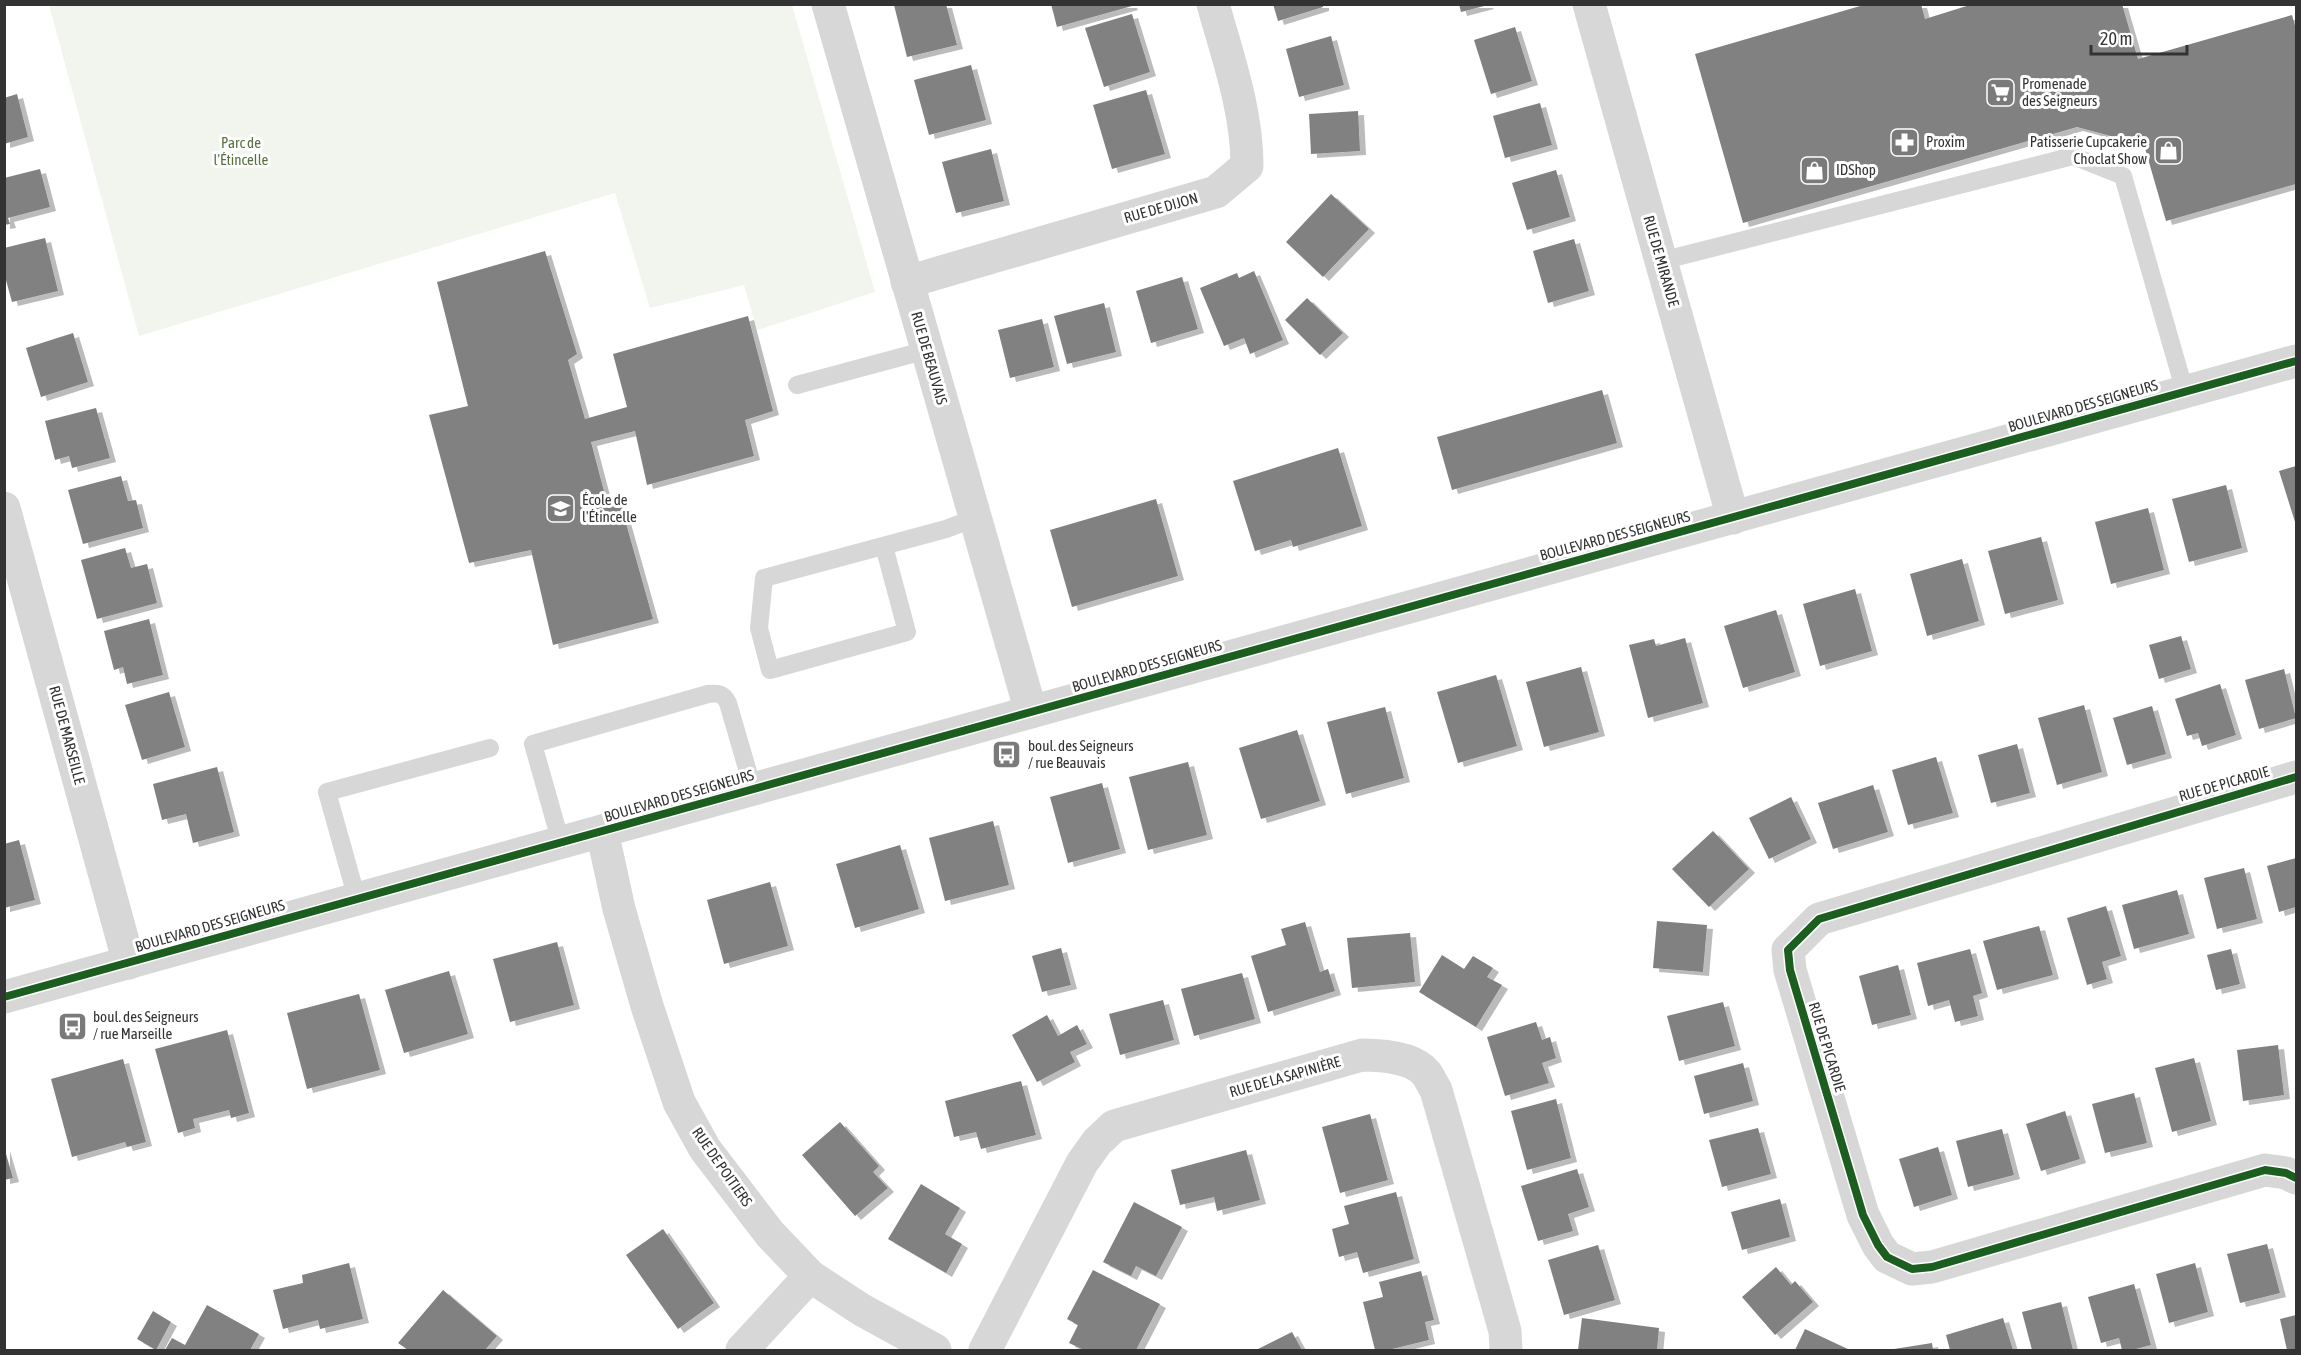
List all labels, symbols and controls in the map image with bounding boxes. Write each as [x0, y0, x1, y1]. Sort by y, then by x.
scale bar [2091, 18, 2187, 56]
text: 20 m [2100, 28, 2132, 49]
place label: Promenade des Seigneurs [2022, 75, 2097, 109]
supermarket icon: Promenade des Seigneurs [1985, 77, 2017, 109]
pharmacy icon: Proxim [1889, 126, 1921, 158]
place label: Proxim [1926, 133, 1965, 150]
place label: Patisserie Cupcakerie Choclat Show [2030, 133, 2147, 167]
park label: Parc de l'Étincelle [214, 134, 269, 168]
shop icon: Patisserie Cupcakerie Choclat Show [2152, 135, 2184, 167]
shop icon: IDShop [1799, 154, 1831, 186]
place label: IDShop [1836, 161, 1876, 178]
street label: RUE DE DIJON [1122, 189, 1200, 226]
street label: RUE DE MIRANDE [1640, 213, 1683, 309]
street label: RUE DE BEAUVAIS [908, 309, 951, 406]
street label: BOULEVARD DES SEIGNEURS [2006, 376, 2160, 435]
place label: École de l'Étincelle [582, 491, 637, 525]
school or university icon: École de l'Étincelle [545, 493, 577, 525]
street label: BOULEVARD DES SEIGNEURS [1538, 507, 1692, 564]
street label: BOULEVARD DES SEIGNEURS [1070, 636, 1224, 695]
street label: RUE DE MARSEILLE [46, 684, 89, 786]
place label: boul. des Seigneurs / rue Beauvais [1028, 737, 1133, 771]
bus stop icon: boul. des Seigneurs / rue Beauvais [991, 739, 1023, 771]
street label: RUE DE PICARDIE [2177, 762, 2272, 805]
street label: BOULEVARD DES SEIGNEURS [602, 766, 756, 825]
street label: BOULEVARD DES SEIGNEURS [133, 896, 287, 955]
street label: RUE DE PICARDIE [1806, 1000, 1849, 1094]
place label: boul. des Seigneurs / rue Marseille [93, 1008, 198, 1042]
bus stop icon: boul. des Seigneurs / rue Marseille [56, 1010, 88, 1042]
street label: RUE DE LA SAPINIÈRE [1227, 1052, 1343, 1100]
street label: RUE DE POITIERS [689, 1124, 756, 1209]

